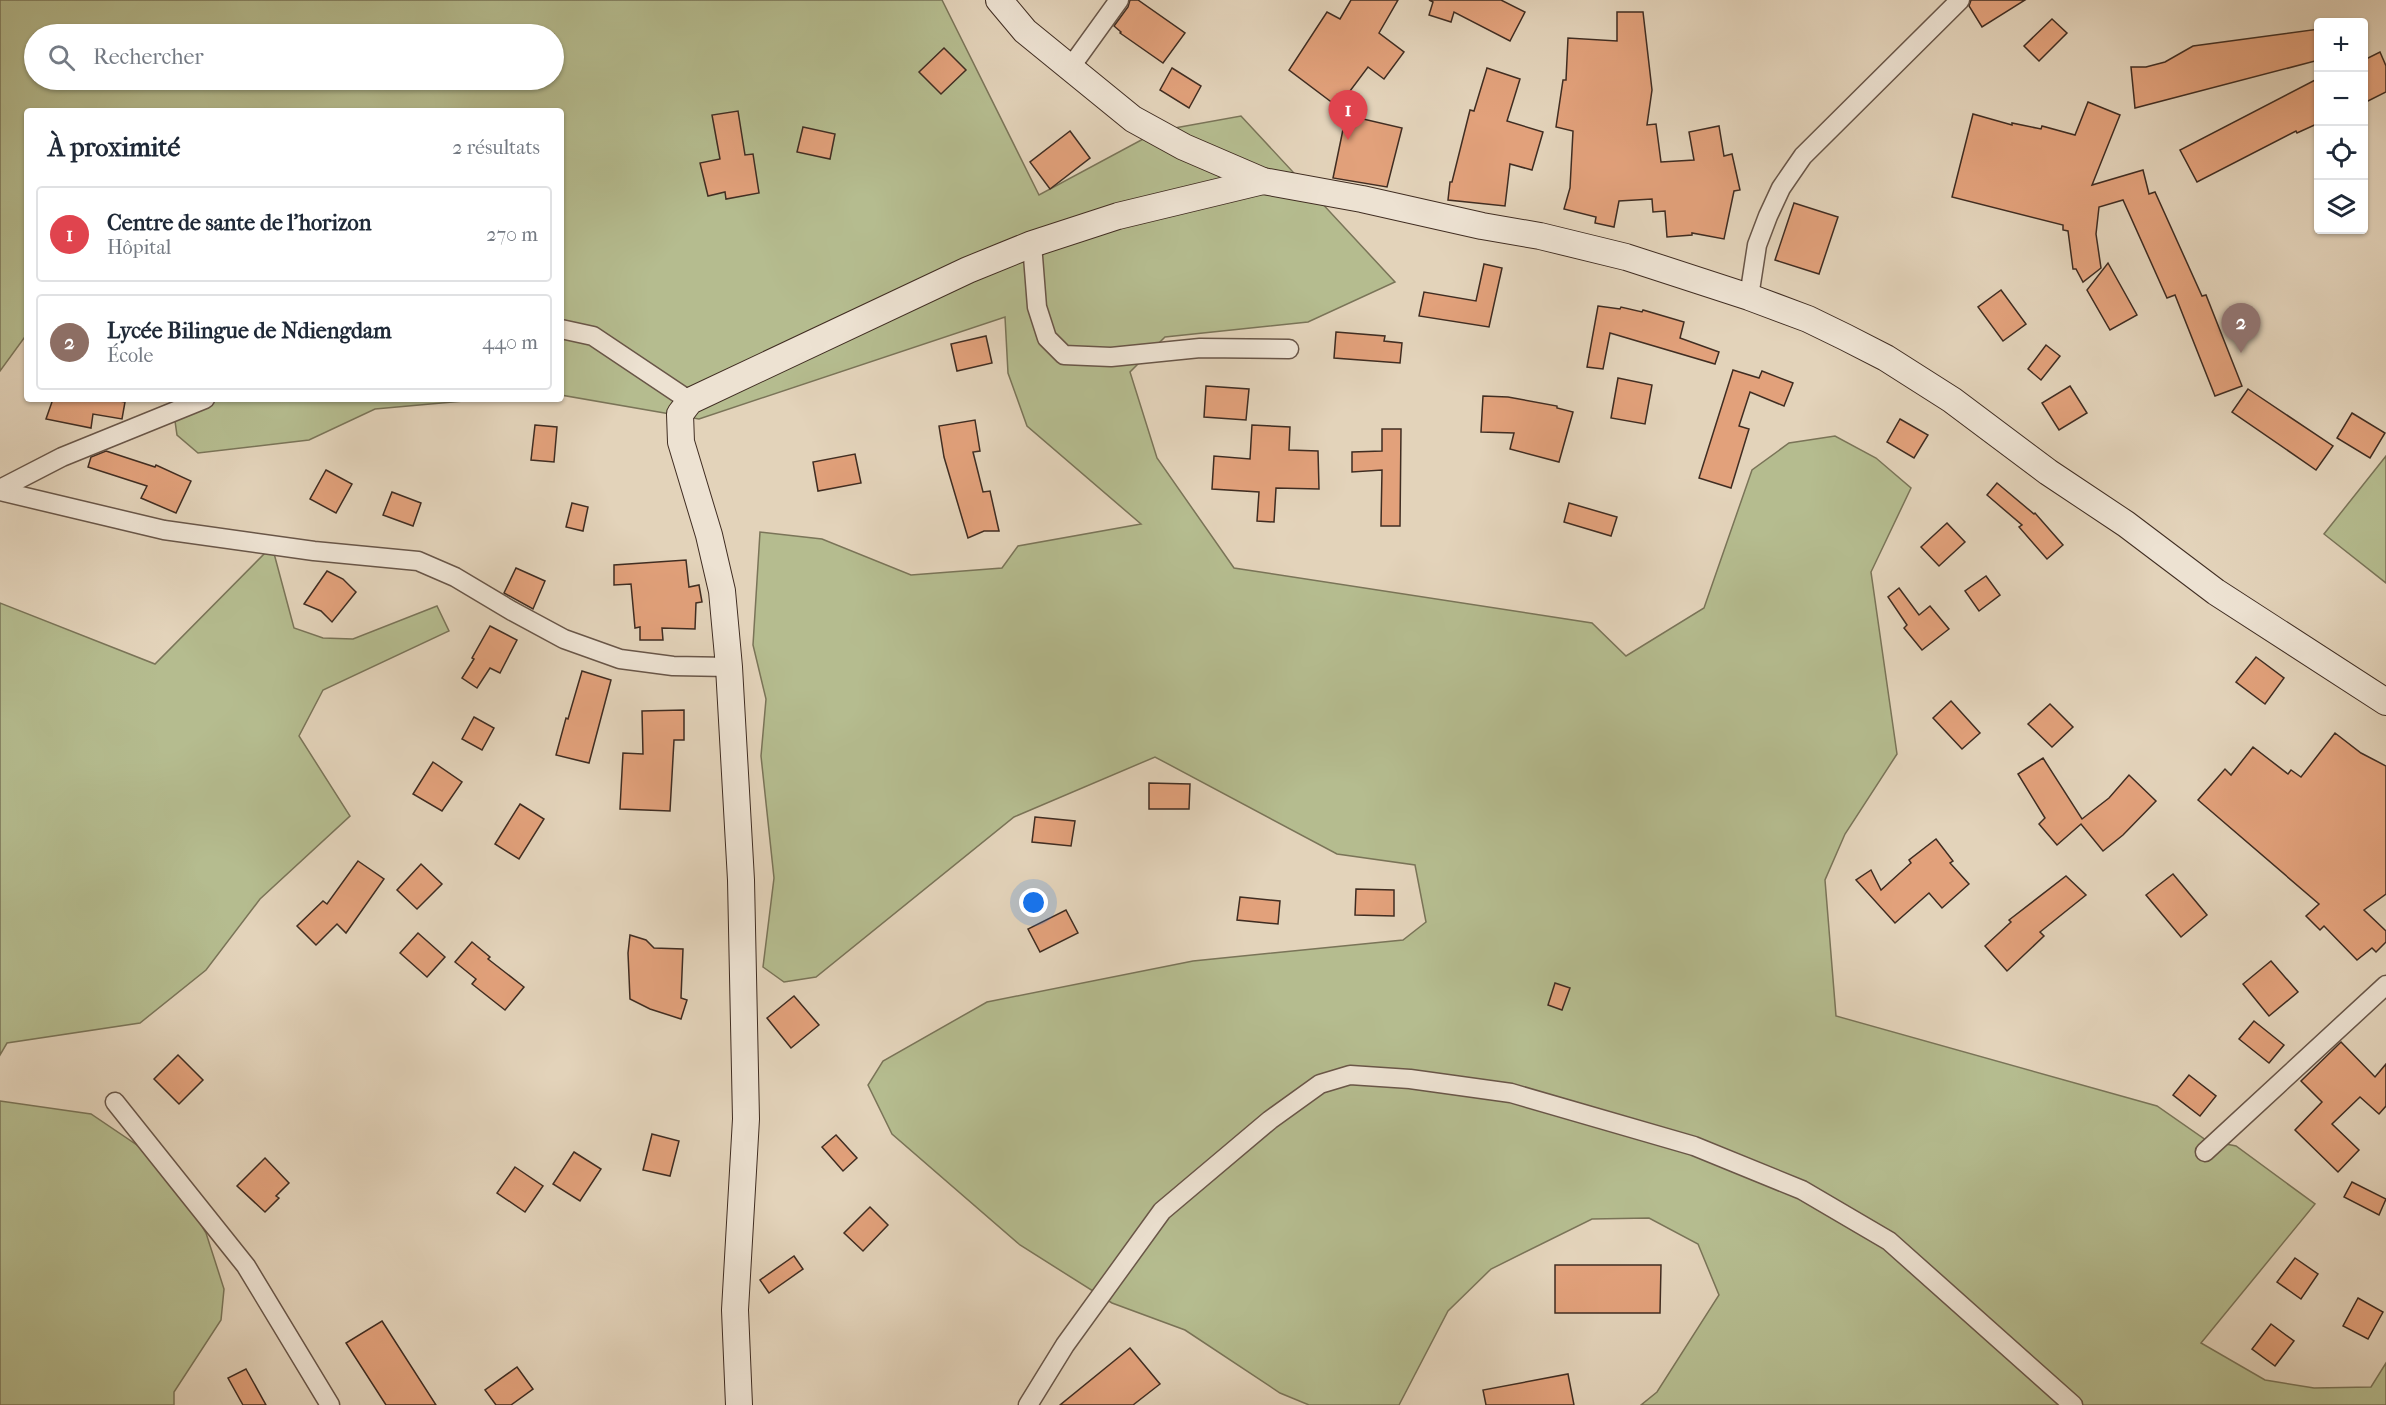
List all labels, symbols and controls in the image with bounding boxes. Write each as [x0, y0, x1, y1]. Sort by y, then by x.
map controls [2314, 18, 2368, 234]
button: + [2314, 18, 2368, 72]
search box [24, 24, 564, 90]
icon: search [45, 41, 78, 74]
text: Rechercher [93, 44, 204, 70]
button: − [2314, 72, 2368, 126]
pin: 1 [1328, 90, 1368, 140]
button: locate [2314, 126, 2368, 180]
text: À proximité [48, 132, 180, 163]
text: 2 résultats [452, 136, 540, 159]
button: layers [2314, 180, 2368, 234]
text: Centre de sante de l'horizon [107, 210, 371, 236]
text: 1 [66, 223, 73, 246]
text: 270 m [486, 223, 538, 246]
text: Hôpital [107, 236, 171, 259]
pin: 2 [2222, 304, 2260, 353]
text: Lycée Bilingue de Ndiengdam [107, 318, 391, 344]
text: 2 [64, 331, 75, 354]
text: 440 m [482, 331, 538, 354]
text: École [107, 344, 153, 367]
your location [1019, 888, 1048, 917]

